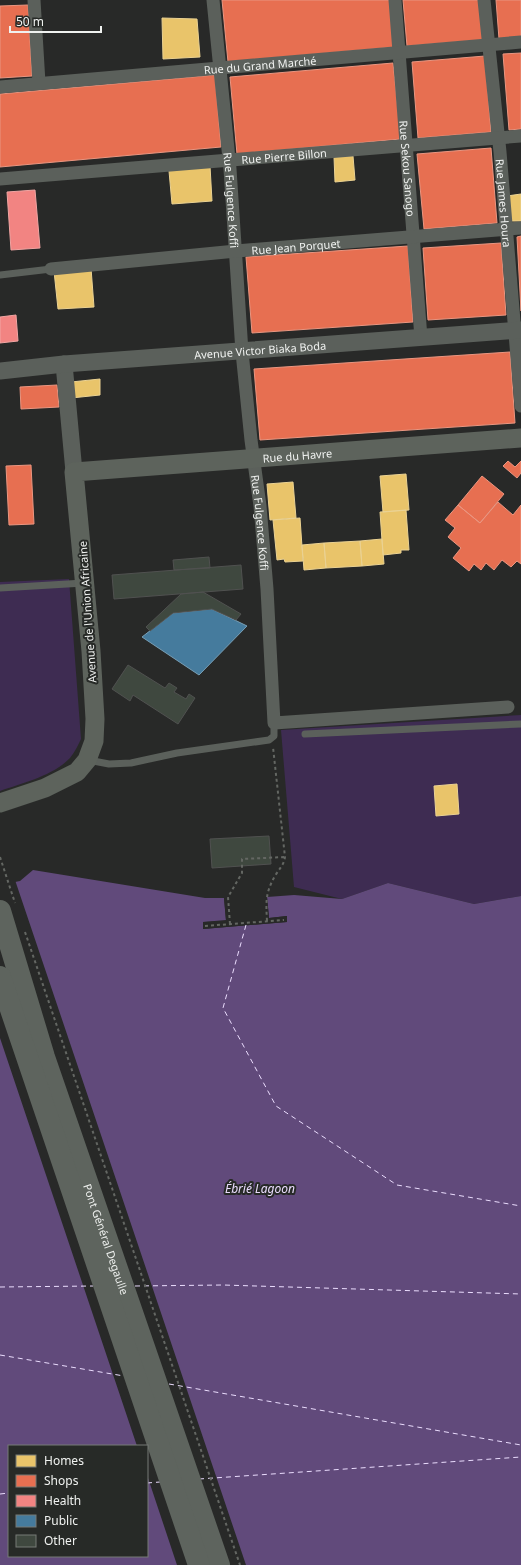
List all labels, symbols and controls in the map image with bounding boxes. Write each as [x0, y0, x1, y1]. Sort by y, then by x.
scale bar [10, 8, 101, 34]
text: 50 m [16, 13, 44, 30]
street label: Rue du Grand Marché [203, 52, 317, 77]
street label: Rue Sekou Sanogo [397, 120, 419, 217]
street label: Rue Pierre Billon [241, 145, 327, 167]
street label: Rue Fulgence Koffi [221, 151, 243, 249]
street label: Rue James Houra [493, 158, 515, 248]
street label: Rue Jean Porquet [251, 235, 341, 257]
street label: Avenue Victor Biaka Boda [194, 337, 327, 362]
street label: Rue du Havre [262, 445, 333, 465]
street label: Rue Fulgence Koffi [248, 474, 273, 571]
street label: Avenue de l'Union Africaine [75, 541, 99, 683]
water label: Ébrié Lagoon [225, 1180, 295, 1197]
street label: Pont Général Degaulle [81, 1182, 133, 1296]
legend [8, 1445, 148, 1557]
text: Homes [44, 1452, 84, 1469]
text: Shops [44, 1472, 79, 1489]
text: Health [44, 1492, 81, 1509]
text: Public [44, 1512, 78, 1529]
text: Other [44, 1532, 77, 1549]

